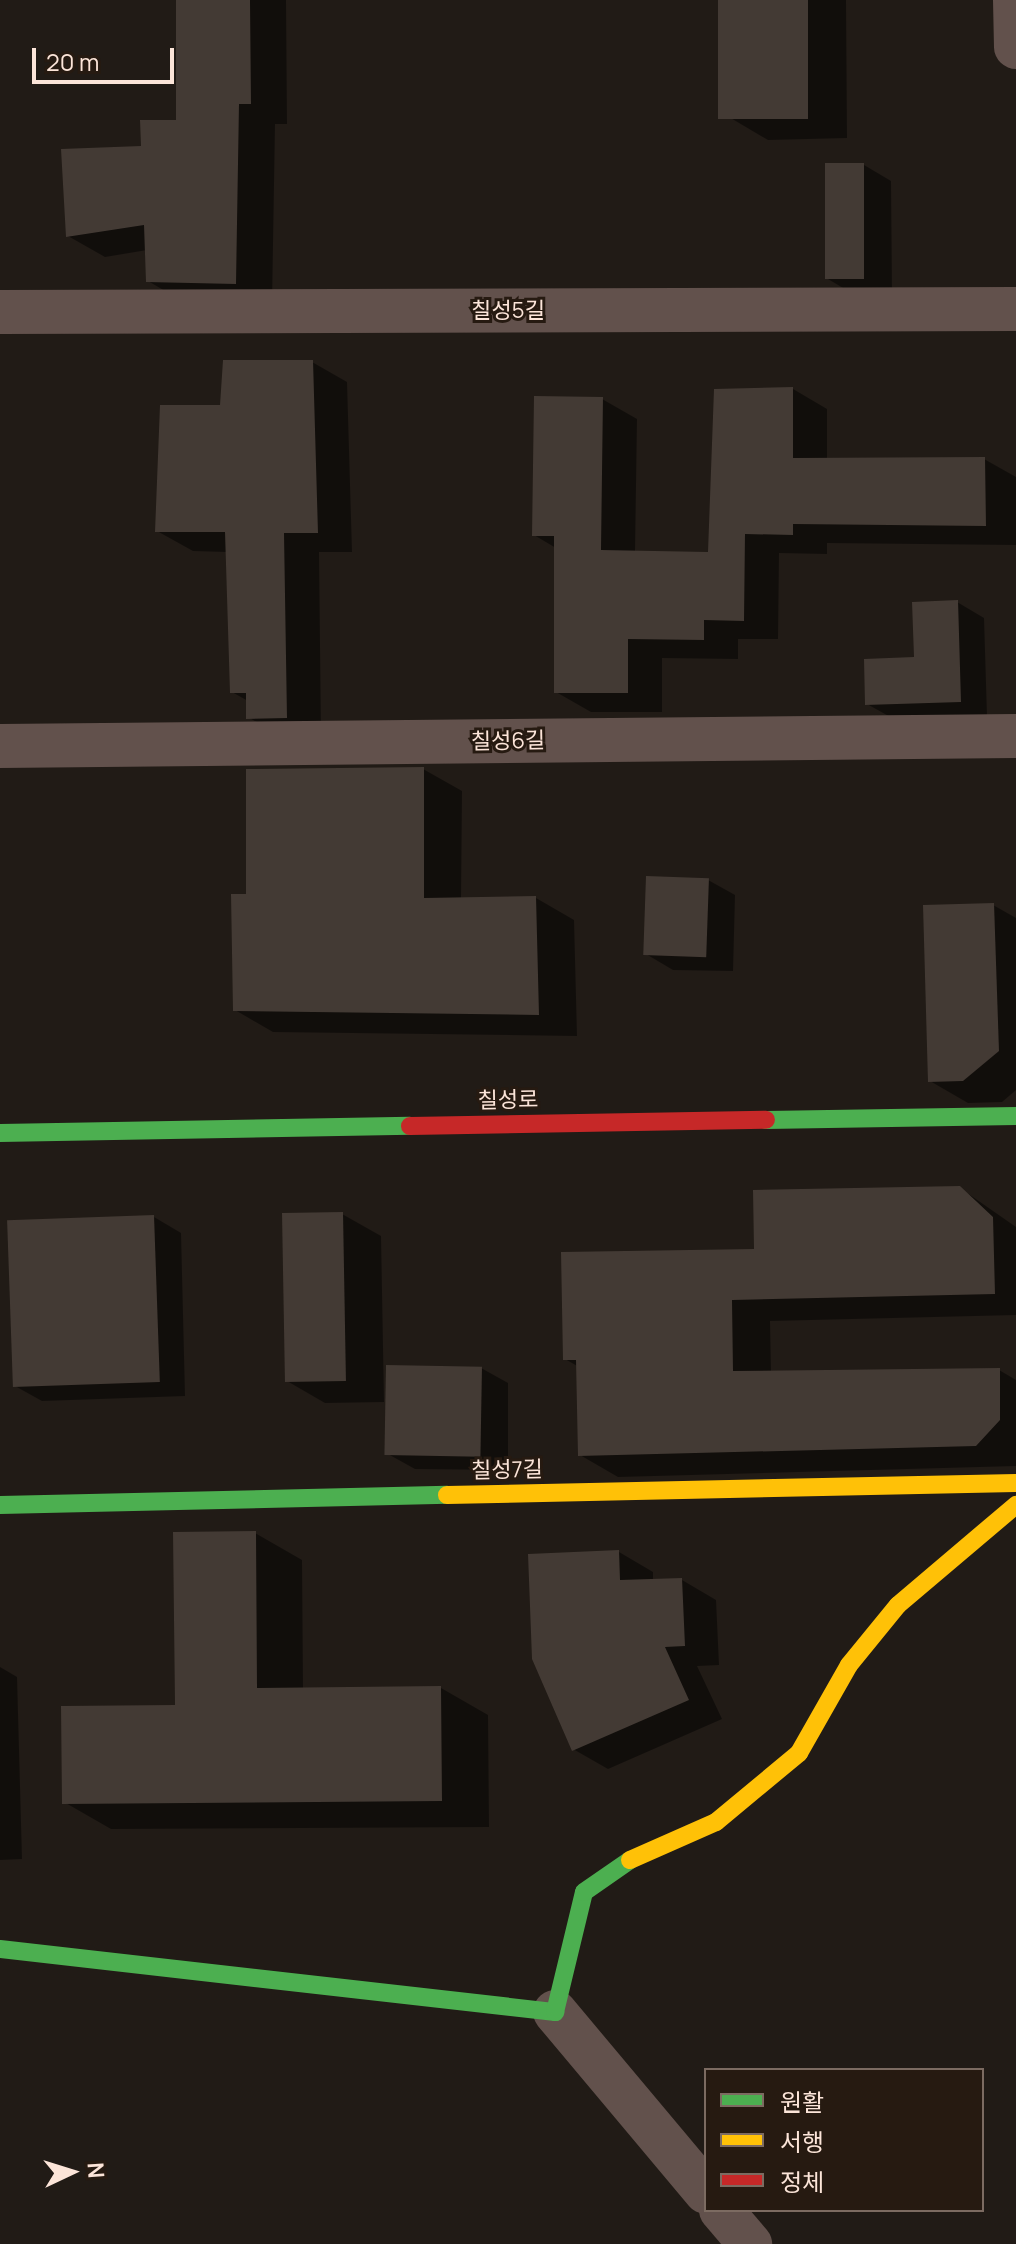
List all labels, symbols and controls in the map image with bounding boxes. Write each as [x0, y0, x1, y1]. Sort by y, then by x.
scale bar [36, 32, 178, 82]
text: 20 m [46, 45, 99, 78]
street label: 칠성5길 [471, 298, 545, 324]
street label: 칠성6길 [471, 727, 545, 755]
street label: 칠성로 [477, 1086, 539, 1114]
street label: 칠성7길 [471, 1456, 543, 1484]
legend [704, 2068, 984, 2212]
text: 원활 [780, 2085, 824, 2118]
text: 서행 [780, 2125, 824, 2158]
north arrow [32, 2132, 112, 2212]
text: N [80, 2161, 111, 2179]
text: 정체 [780, 2165, 824, 2198]

